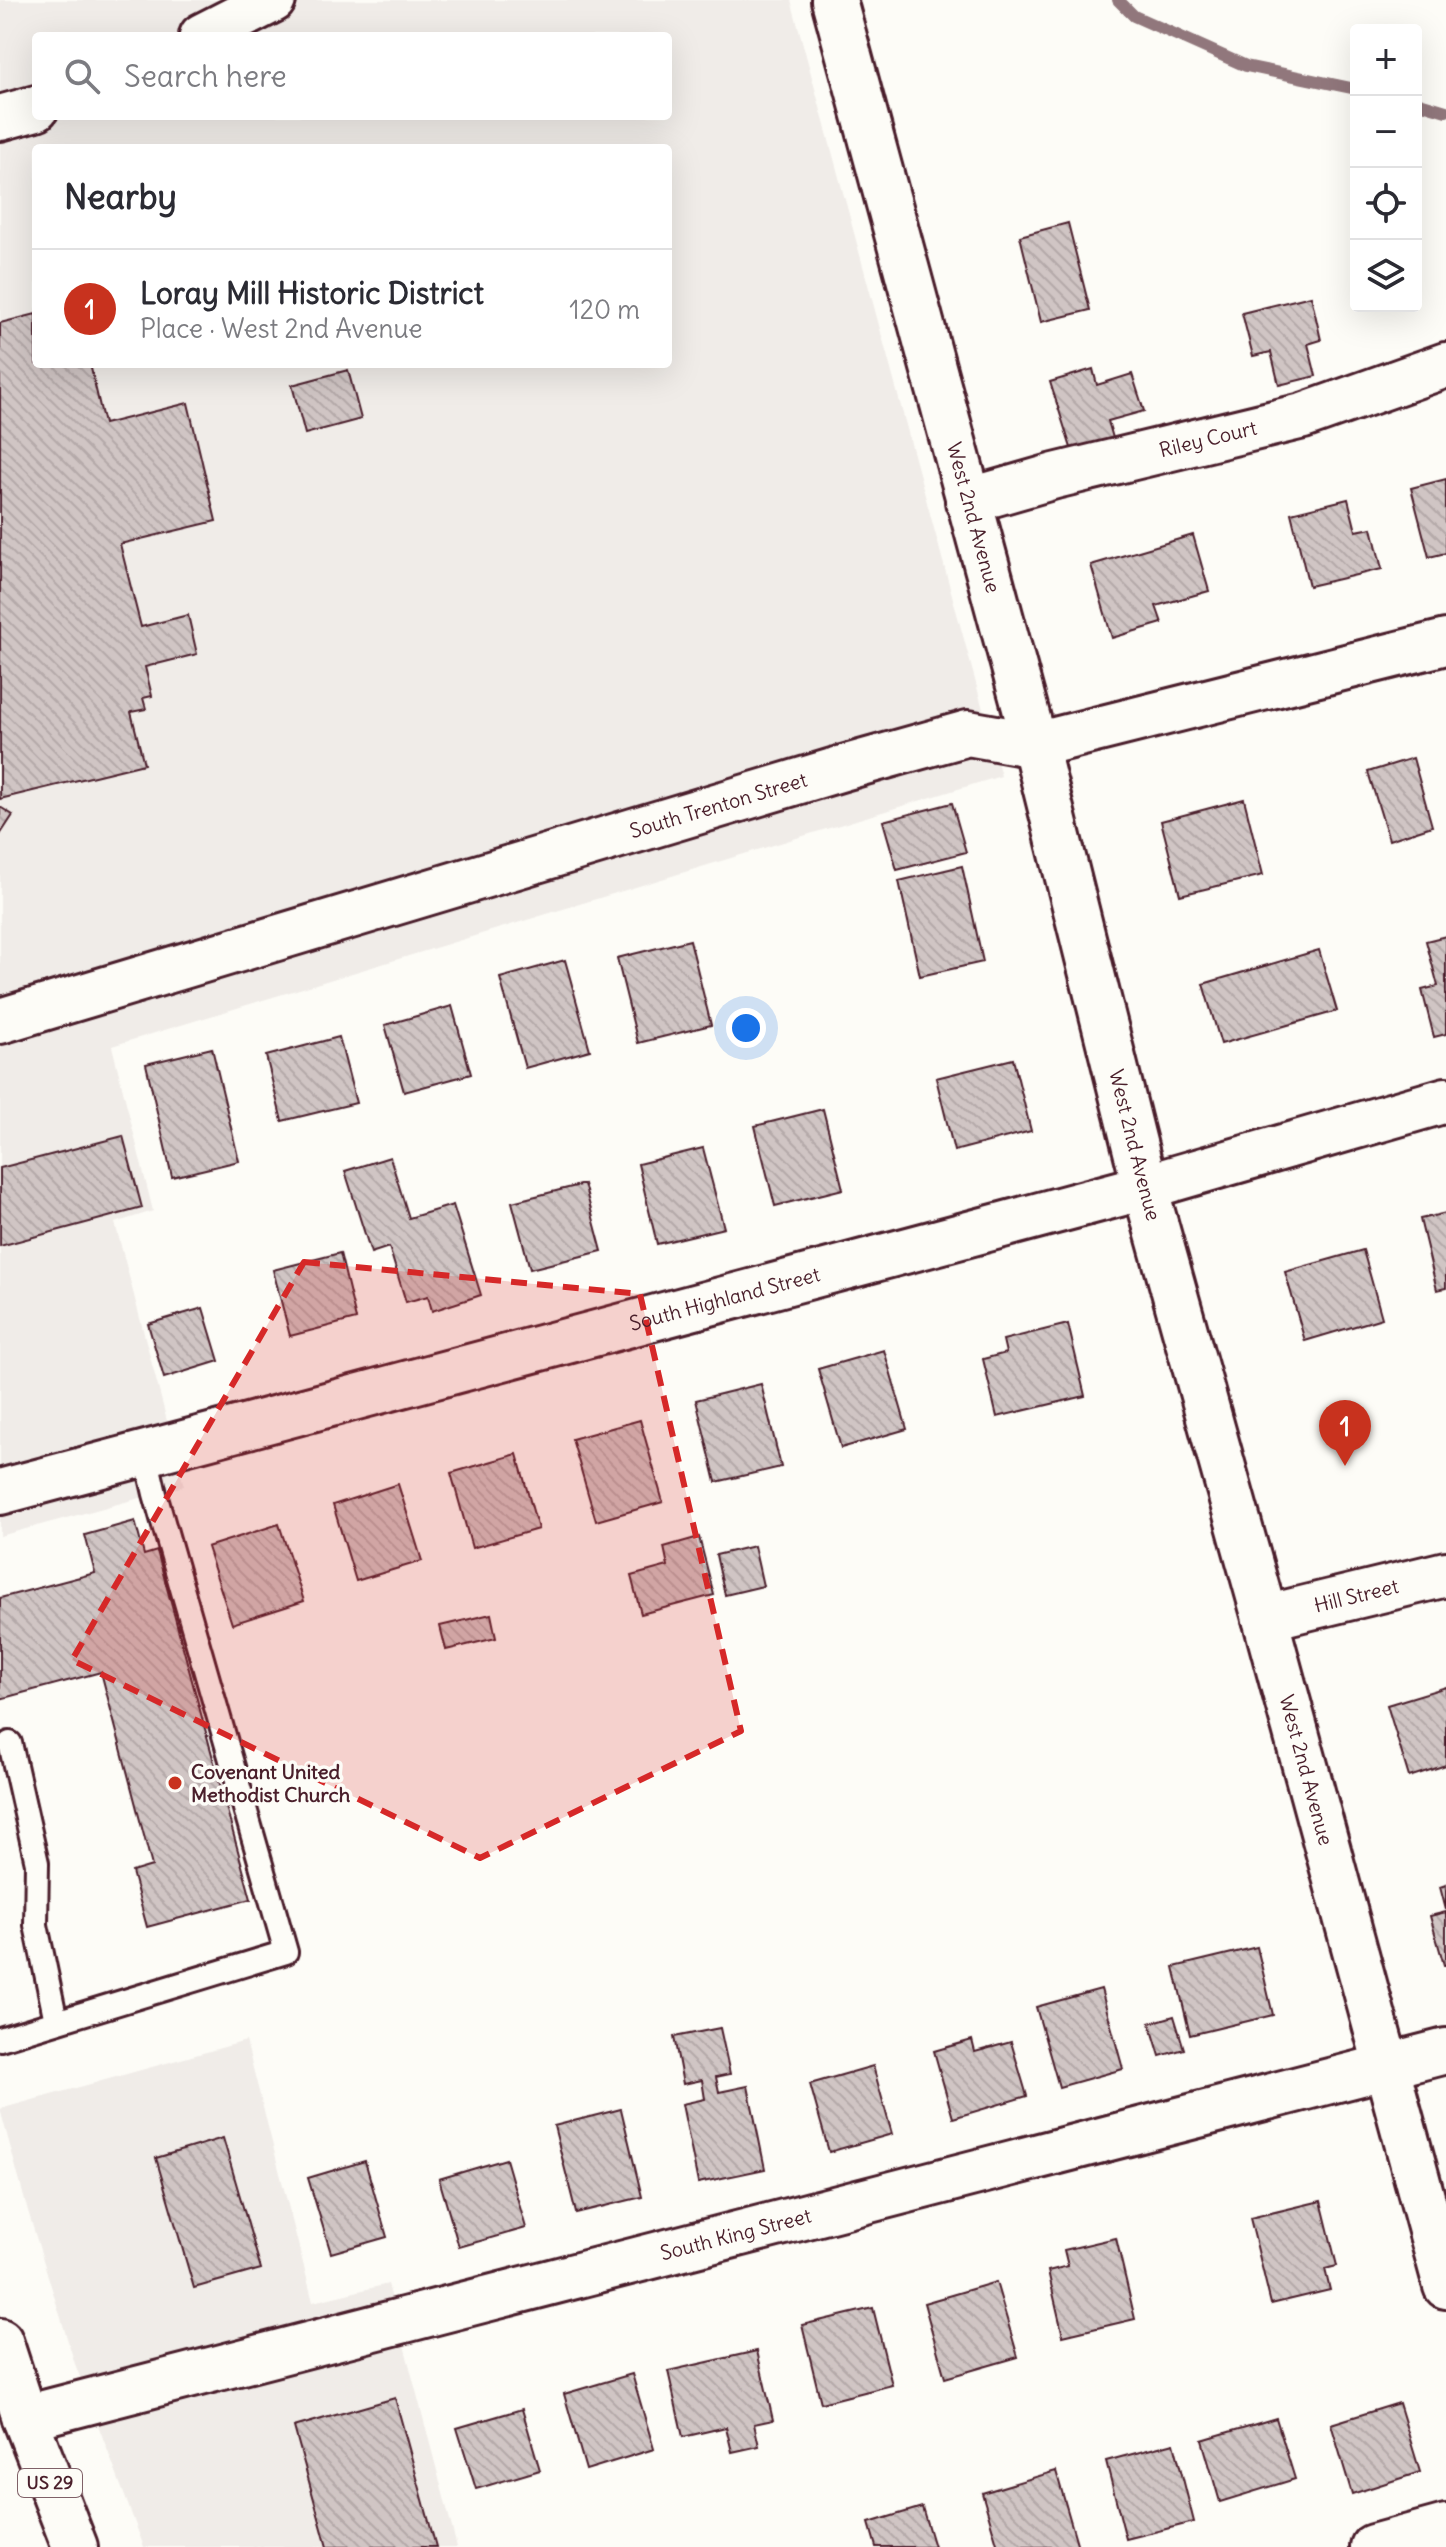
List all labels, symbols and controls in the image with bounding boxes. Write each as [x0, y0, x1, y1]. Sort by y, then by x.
map controls [1350, 24, 1422, 312]
button: + [1350, 24, 1422, 96]
search box [32, 32, 672, 120]
icon: search [60, 54, 104, 98]
text: Search here [124, 57, 287, 95]
button: − [1350, 96, 1422, 168]
button: locate [1350, 168, 1422, 240]
text: Nearby [64, 175, 177, 218]
button: layers [1350, 240, 1422, 312]
text: Loray Mill Historic District [140, 274, 484, 312]
text: 1 [85, 293, 95, 326]
text: 120 m [569, 293, 640, 326]
text: Place · West 2nd Avenue [140, 312, 423, 345]
street label: Riley Court [1157, 415, 1259, 462]
street label: West 2nd Avenue [942, 439, 1006, 595]
street label: South Trenton Street [627, 766, 810, 843]
your location [726, 1008, 766, 1048]
street label: West 2nd Avenue [1104, 1067, 1167, 1223]
street label: South Highland Street [627, 1261, 823, 1336]
pin: 1 [1319, 1400, 1371, 1466]
street label: Hill Street [1311, 1573, 1401, 1618]
street label: West 2nd Avenue [1274, 1692, 1339, 1848]
place label: Covenant United Methodist Church [191, 1759, 351, 1807]
marker: Covenant United Methodist Church [166, 1774, 184, 1792]
street label: South King Street [657, 2202, 814, 2265]
road number: US 29 [18, 2469, 82, 2497]

